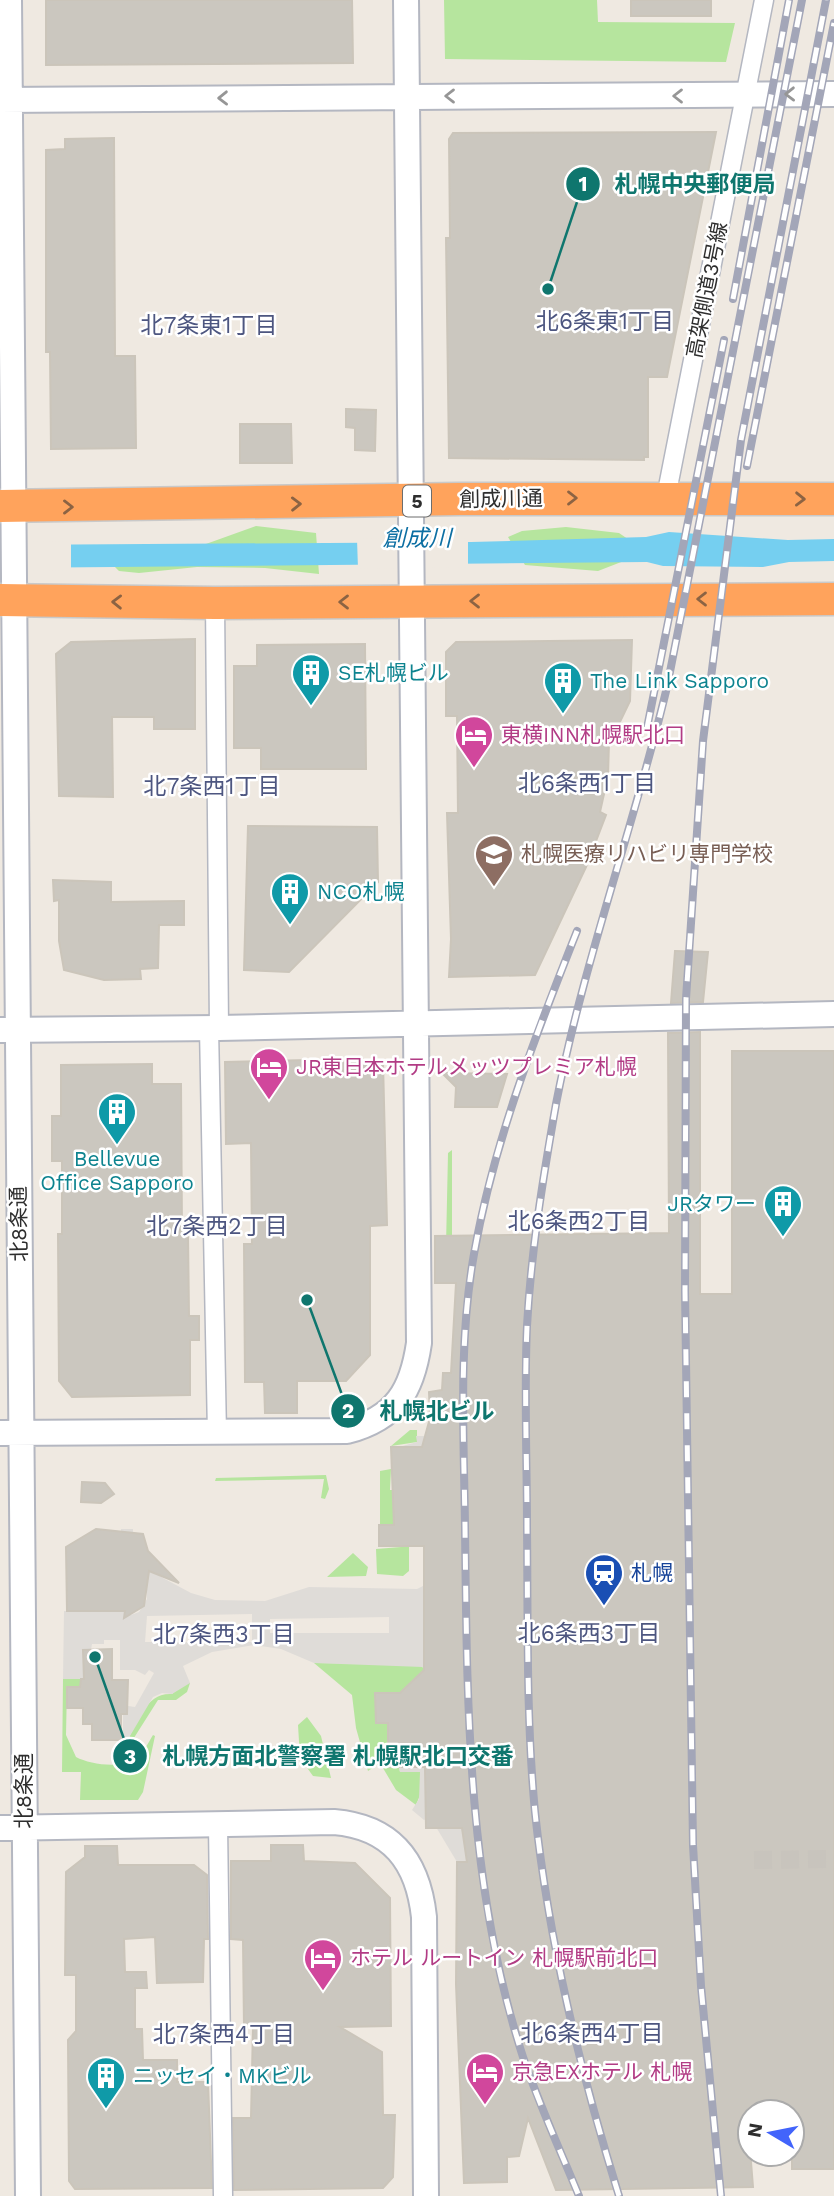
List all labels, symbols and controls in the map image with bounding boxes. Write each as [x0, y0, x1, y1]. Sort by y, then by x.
one-way arrow [784, 87, 795, 102]
one-way arrow [445, 88, 455, 104]
one-way arrow [672, 88, 683, 104]
one-way arrow [217, 90, 228, 105]
callout: 札幌中央郵便局 [565, 162, 789, 206]
text: 1 [578, 171, 588, 196]
text: 札幌中央郵便局 [615, 171, 776, 198]
street label: 高架側道3号線 [681, 220, 732, 360]
district label: 北6条東1丁目 [536, 308, 674, 335]
district label: 北7条東1丁目 [141, 312, 277, 339]
street label: 創成川通 [459, 485, 543, 512]
road number: 5 [403, 486, 431, 516]
one-way arrow [567, 490, 578, 506]
one-way arrow [795, 491, 805, 507]
one-way arrow [291, 496, 301, 512]
one-way arrow [63, 499, 74, 515]
water label: 創成川 [383, 525, 455, 552]
one-way arrow [697, 591, 707, 607]
one-way arrow [469, 593, 480, 609]
one-way arrow [111, 594, 121, 610]
one-way arrow [338, 594, 349, 610]
building icon: SE札幌ビル [290, 652, 332, 707]
place label: SE札幌ビル [338, 660, 449, 685]
building icon: The Link Sapporo [542, 660, 584, 715]
place label: The Link Sapporo [590, 668, 769, 693]
hotel icon: 東横INN札幌駅北口 [453, 714, 495, 769]
place label: 東横INN札幌駅北口 [501, 722, 685, 747]
district label: 北6条西1丁目 [518, 770, 656, 797]
district label: 北7条西1丁目 [144, 773, 280, 800]
school or university icon: 札幌医療リハビリ専門学校 [473, 833, 515, 888]
place label: 札幌医療リハビリ専門学校 [521, 841, 773, 866]
building icon: NCO札幌 [269, 871, 311, 926]
place label: NCO札幌 [317, 879, 405, 904]
hotel icon: JR東日本ホテルメッツプレミア札幌 [248, 1046, 290, 1101]
place label: JR東日本ホテルメッツプレミア札幌 [296, 1054, 637, 1079]
building icon: Bellevue Office Sapporo [96, 1091, 138, 1146]
place label: Bellevue Office Sapporo [40, 1146, 194, 1195]
building icon: JRタワー [762, 1183, 804, 1238]
street label: 北8条通 [5, 1186, 32, 1262]
place label: JRタワー [667, 1191, 756, 1216]
district label: 北6条西2丁目 [508, 1208, 650, 1235]
district label: 北7条西2丁目 [146, 1213, 288, 1240]
callout: 札幌北ビル [330, 1389, 508, 1433]
text: 2 [342, 1398, 354, 1423]
text: 札幌北ビル [380, 1398, 495, 1425]
station icon: 札幌 [583, 1552, 625, 1607]
place label: 札幌 [631, 1560, 673, 1585]
district label: 北6条西3丁目 [518, 1620, 660, 1647]
district label: 北7条西3丁目 [153, 1621, 295, 1648]
callout: 札幌方面北警察署 札幌駅北口交番 [113, 1734, 527, 1778]
text: 札幌方面北警察署 札幌駅北口交番 [162, 1743, 514, 1770]
text: 3 [124, 1744, 136, 1769]
street label: 北8条通 [11, 1753, 36, 1829]
hotel icon: ホテル ルートイン 札幌駅前北口 [302, 1937, 344, 1992]
place label: ホテル ルートイン 札幌駅前北口 [350, 1945, 658, 1970]
district label: 北6条西4丁目 [520, 2020, 664, 2047]
district label: 北7条西4丁目 [153, 2021, 295, 2048]
hotel icon: 京急EXホテル 札幌 [464, 2051, 506, 2106]
building icon: ニッセイ・MKビル [85, 2055, 127, 2110]
place label: 京急EXホテル 札幌 [512, 2059, 692, 2084]
place label: ニッセイ・MKビル [133, 2063, 312, 2088]
north arrow [736, 2098, 806, 2168]
text: N [742, 2121, 767, 2139]

